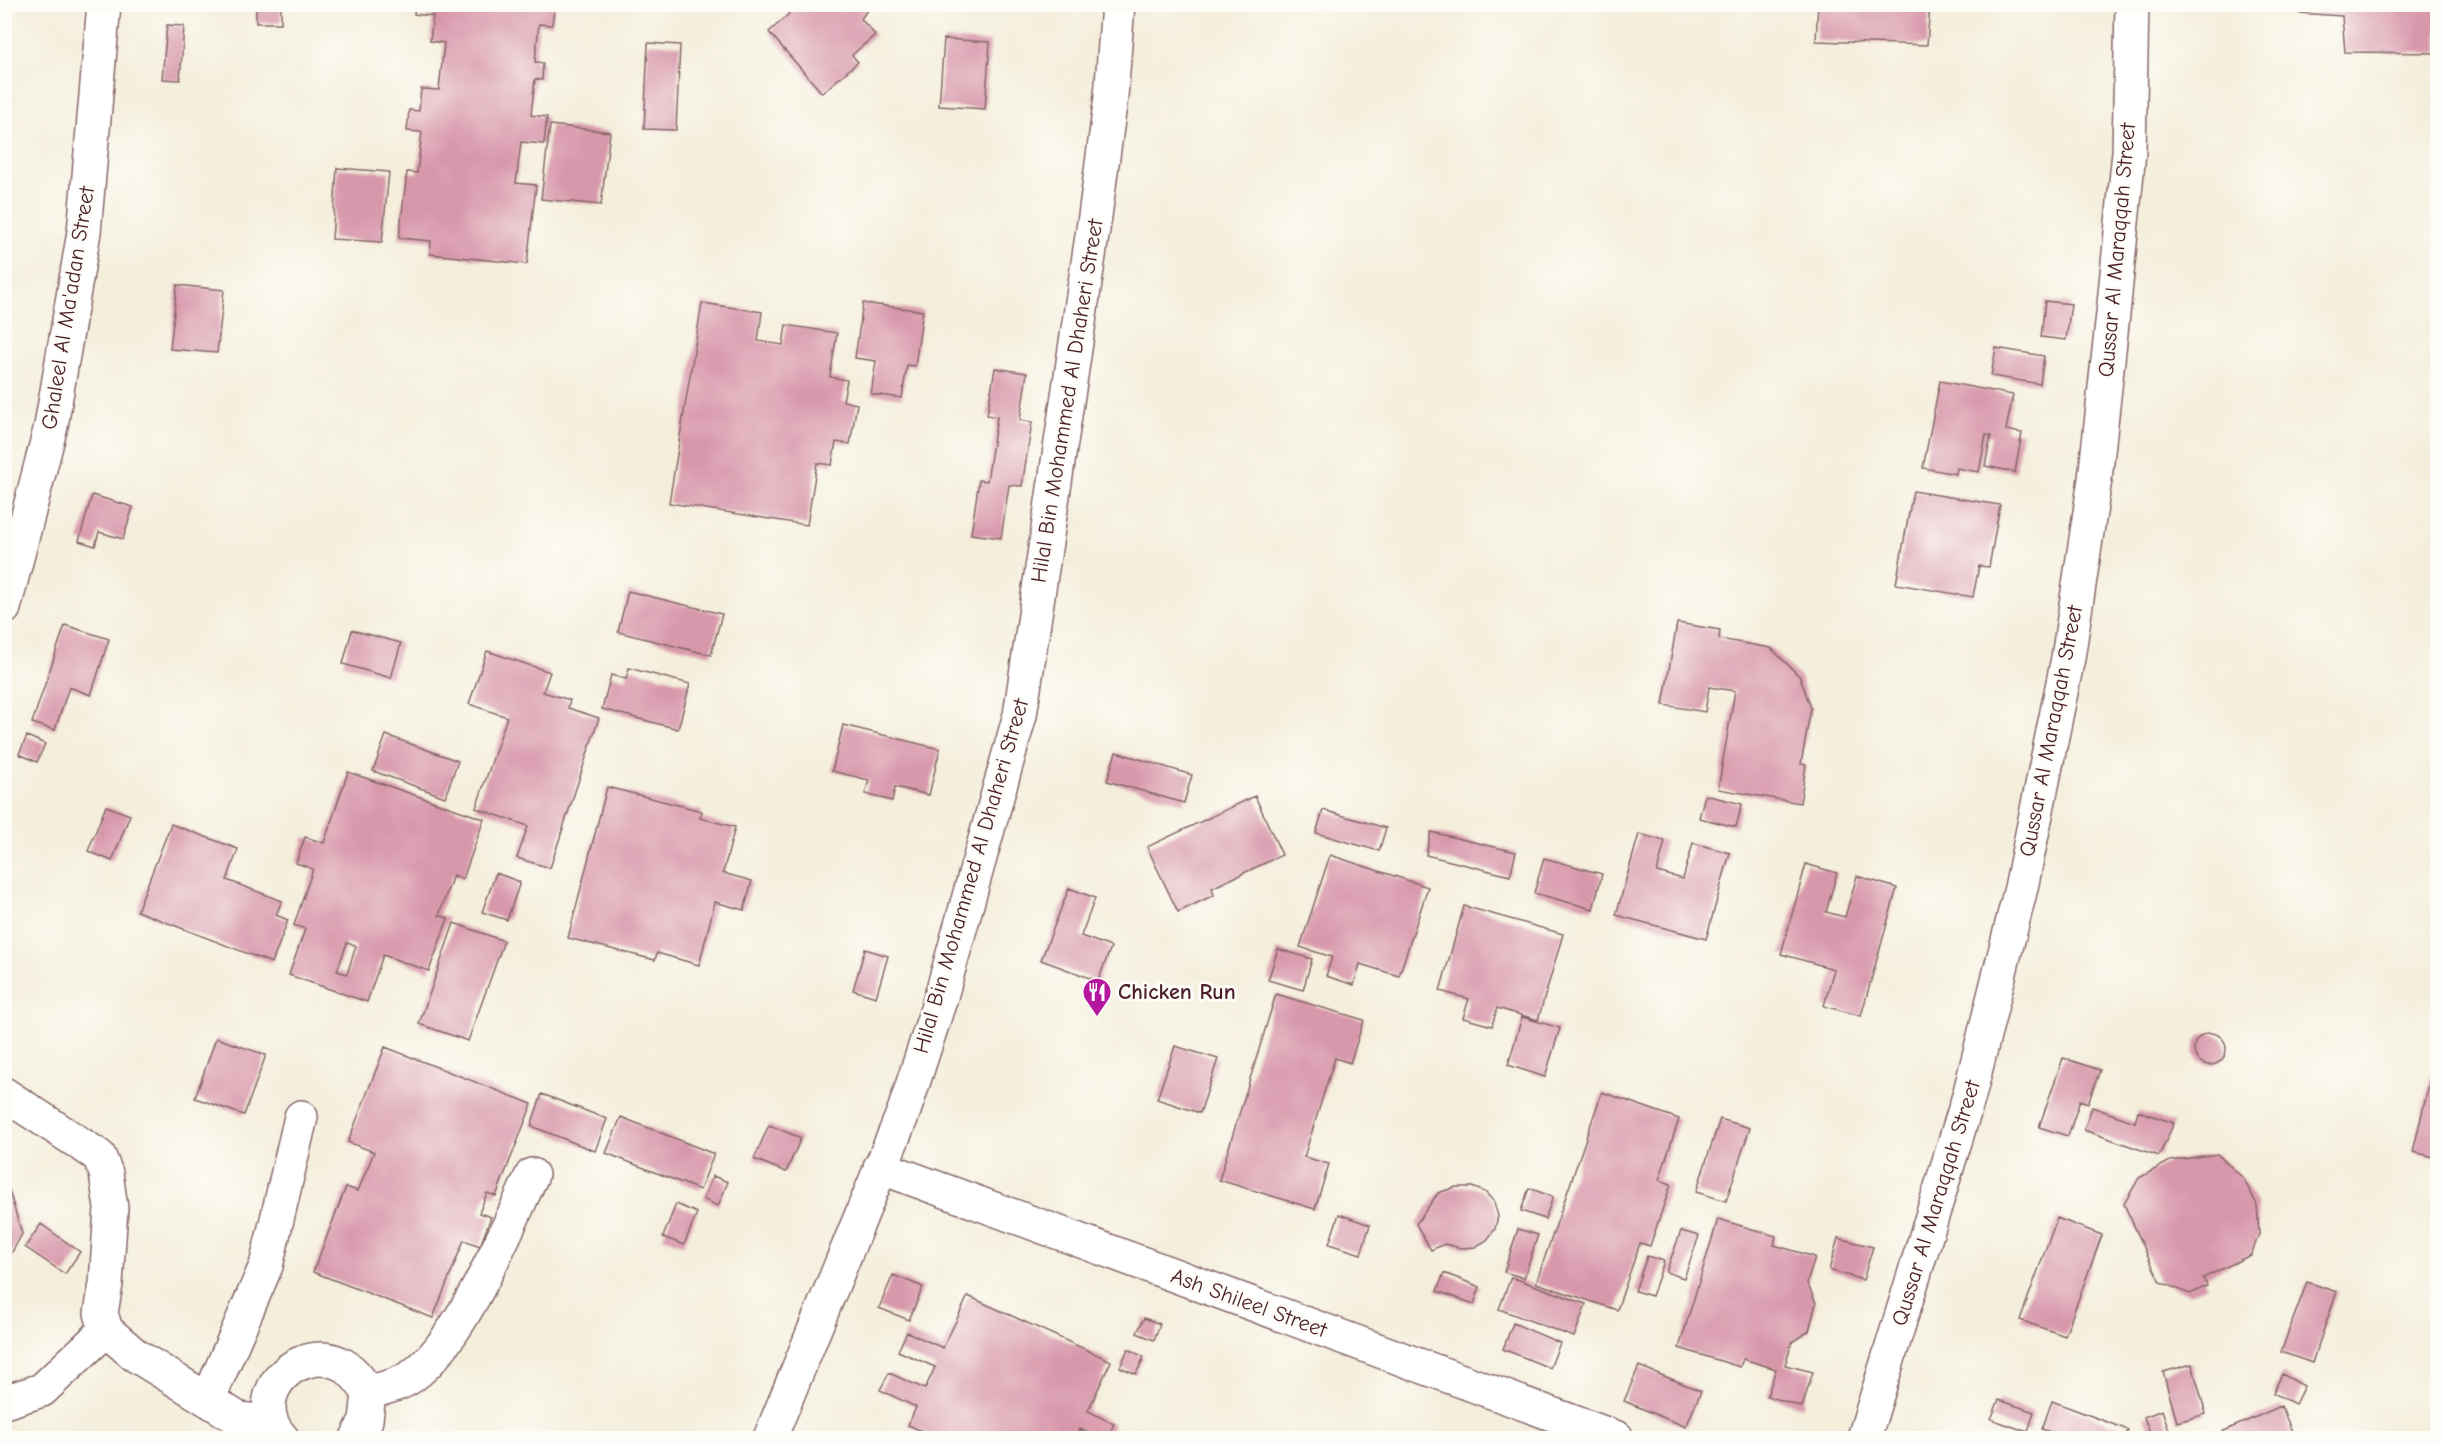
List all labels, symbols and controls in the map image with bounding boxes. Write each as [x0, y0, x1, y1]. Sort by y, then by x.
street label: Qussar Al Maraqqah Street [2093, 121, 2141, 378]
street label: Ghaleel Al Ma'adan Street [36, 184, 100, 431]
street label: Hilal Bin Mohammed Al Dhaheri Street [1025, 217, 1109, 585]
street label: Qussar Al Maraqqah Street [2014, 602, 2088, 859]
street label: Hilal Bin Mohammed Al Dhaheri Street [908, 695, 1034, 1056]
restaurant icon: Chicken Run [1081, 976, 1113, 1018]
place label: Chicken Run [1118, 979, 1236, 1005]
street label: Qussar Al Maraqqah Street [1886, 1076, 1986, 1329]
street label: Ash Shileel Street [1167, 1263, 1331, 1344]

